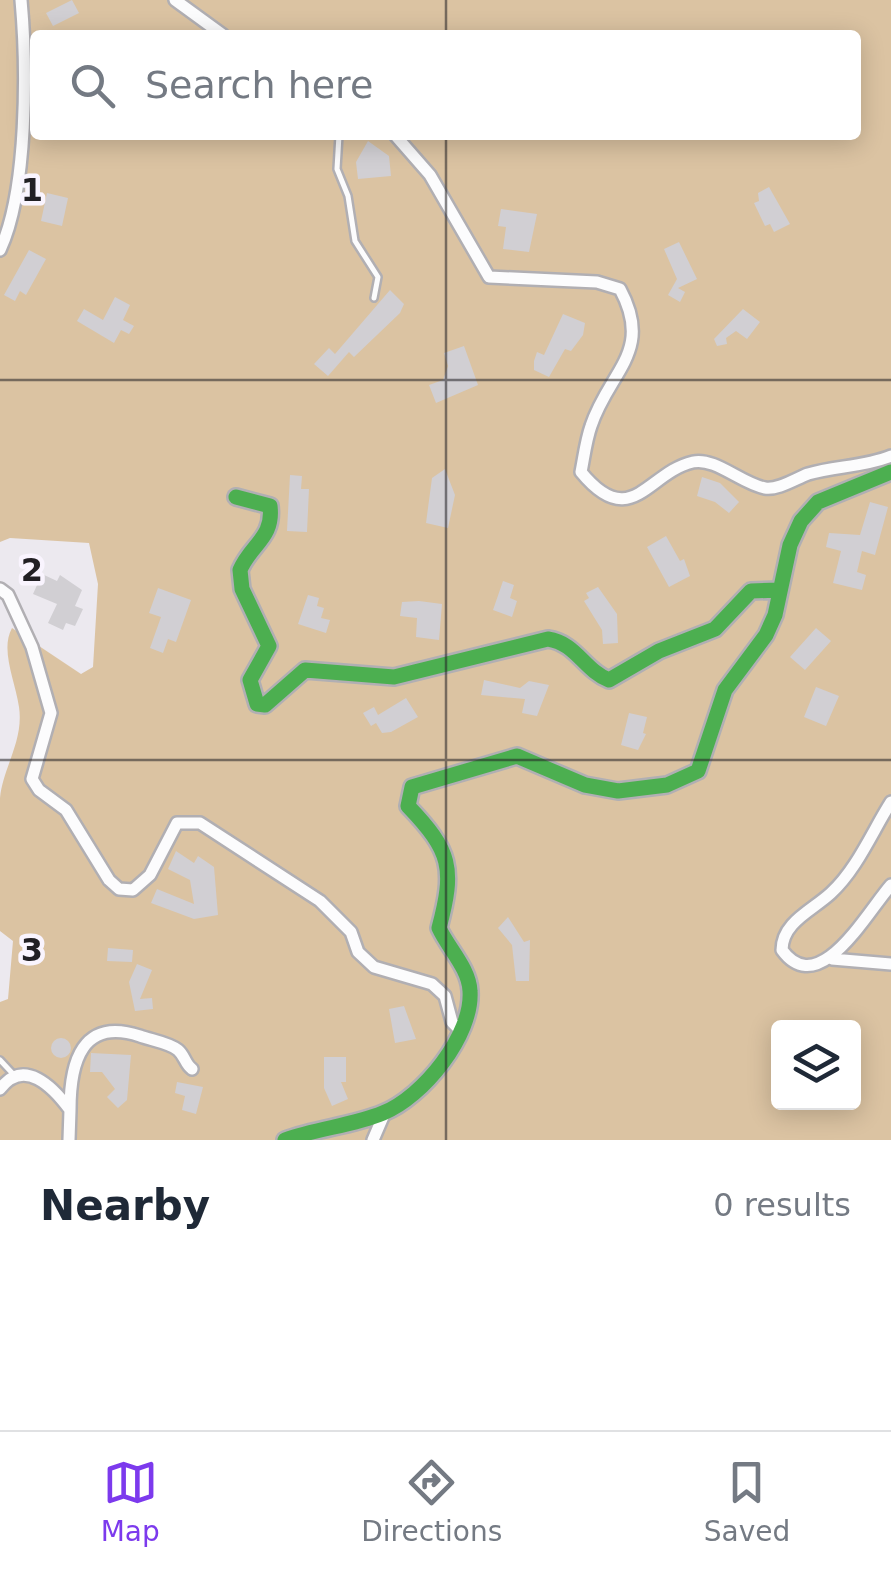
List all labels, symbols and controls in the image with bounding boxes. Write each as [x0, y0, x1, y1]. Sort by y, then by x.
search box [30, 30, 861, 140]
icon: search [65, 58, 120, 113]
text: Search here [145, 63, 373, 107]
text: 1 [21, 171, 43, 209]
text: 2 [21, 551, 43, 589]
text: 3 [21, 931, 43, 969]
map controls [771, 1020, 861, 1110]
button: layers [771, 1020, 861, 1110]
text: Nearby [40, 1181, 210, 1230]
text: 0 results [713, 1186, 851, 1224]
tab: Map [101, 1455, 160, 1548]
tab: Directions [361, 1455, 502, 1548]
tab: Saved [704, 1455, 790, 1548]

